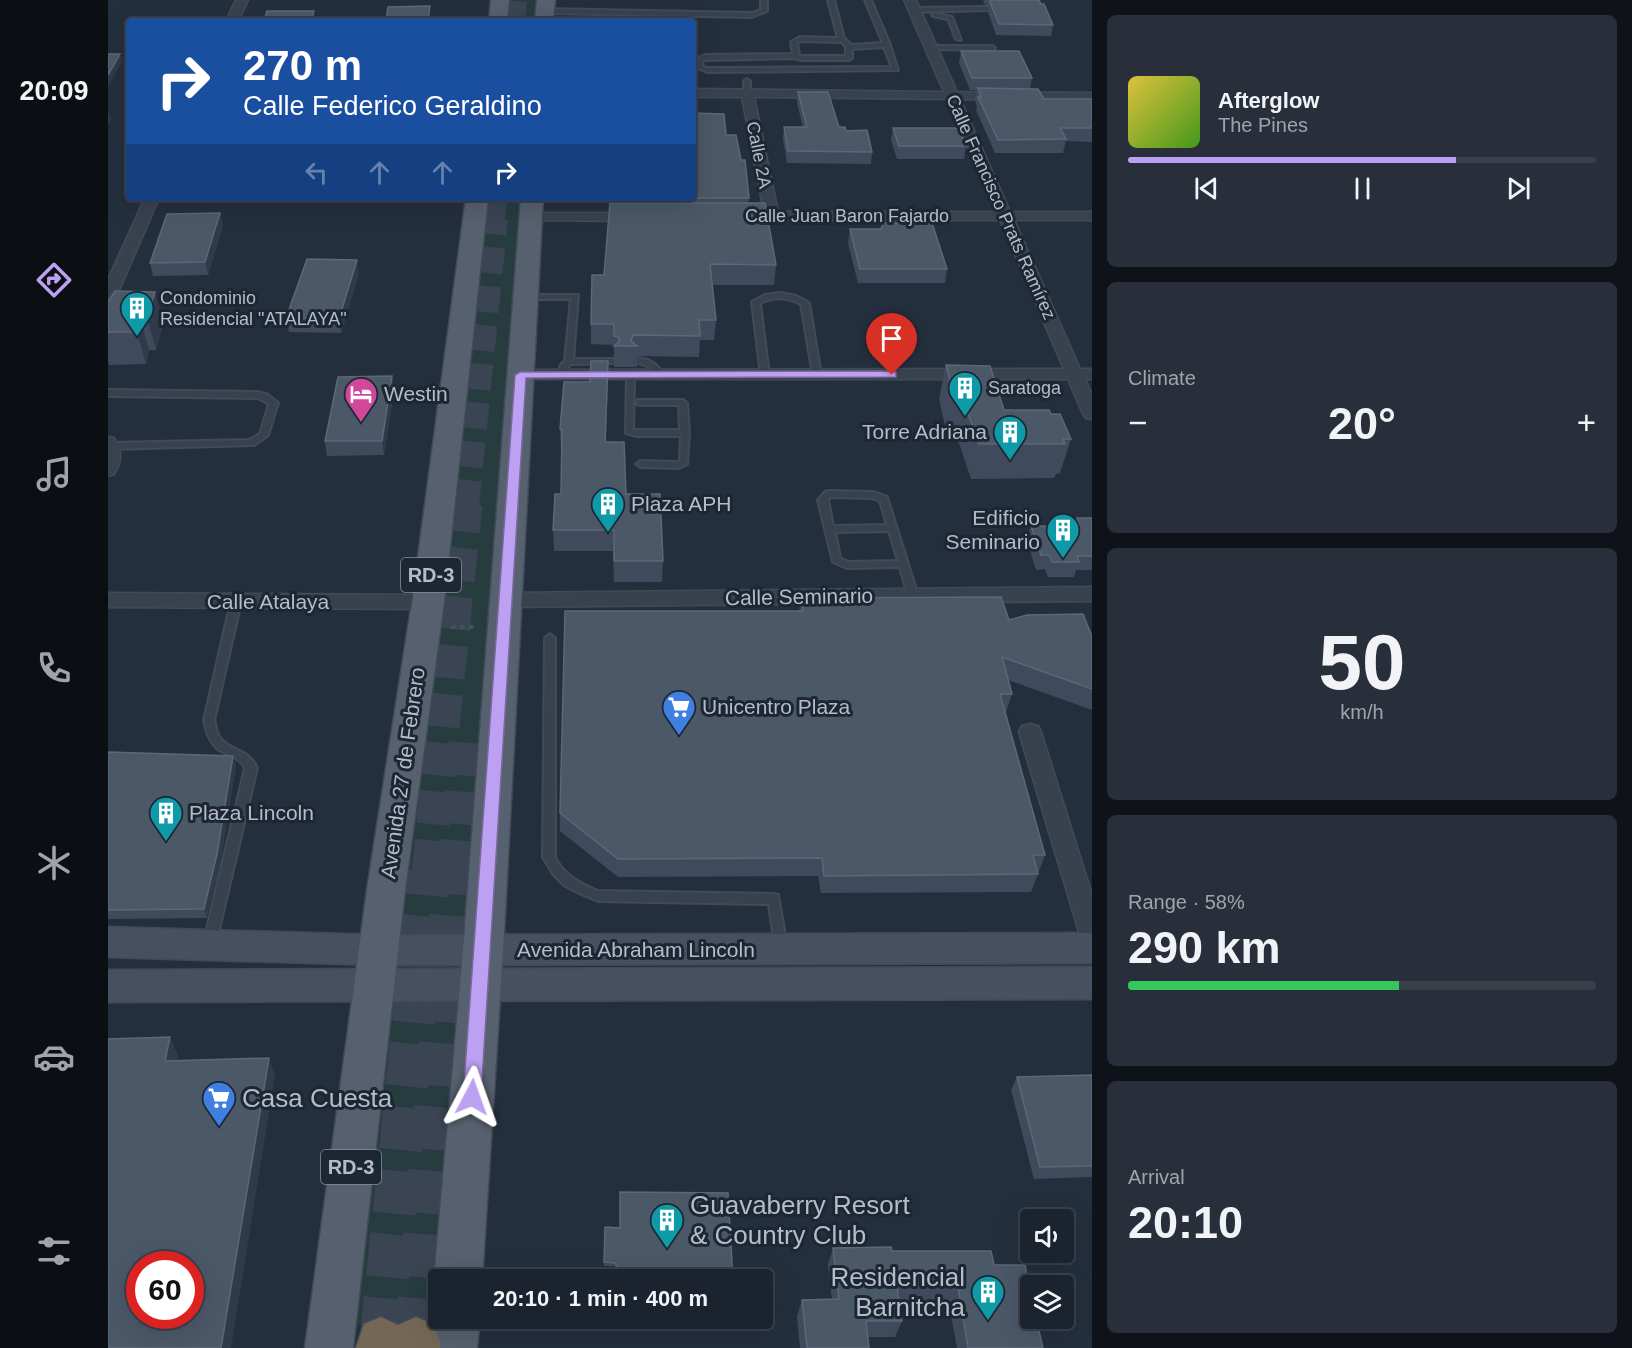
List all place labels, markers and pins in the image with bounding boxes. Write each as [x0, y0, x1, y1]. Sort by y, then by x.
place label: Condominio Residencial "ATALAYA" [160, 288, 347, 329]
building icon: Condominio Residencial "ATALAYA" [119, 290, 155, 337]
pin [866, 313, 917, 375]
building icon: Saratoga [947, 370, 983, 417]
hotel icon: Westin [343, 376, 379, 423]
place label: Saratoga [988, 378, 1062, 398]
place label: Westin [384, 382, 448, 405]
building icon: Torre Adriana [992, 414, 1028, 461]
place label: Torre Adriana [862, 420, 987, 443]
building icon: Plaza APH [590, 486, 626, 533]
place label: Plaza APH [631, 492, 731, 515]
place label: Edificio Seminario [945, 506, 1040, 553]
building icon: Edificio Seminario [1045, 512, 1081, 559]
supermarket icon: Unicentro Plaza [661, 689, 697, 736]
place label: Unicentro Plaza [702, 695, 851, 718]
building icon: Plaza Lincoln [148, 795, 184, 842]
place label: Plaza Lincoln [189, 801, 314, 824]
supermarket icon: Casa Cuesta [201, 1080, 237, 1127]
place label: Casa Cuesta [242, 1083, 393, 1113]
place label: Guavaberry Resort & Country Club [690, 1190, 910, 1250]
building icon: Guavaberry Resort & Country Club [649, 1202, 685, 1249]
place label: Residencial Barnitcha [831, 1262, 966, 1322]
building icon: Residencial Barnitcha [970, 1274, 1006, 1321]

